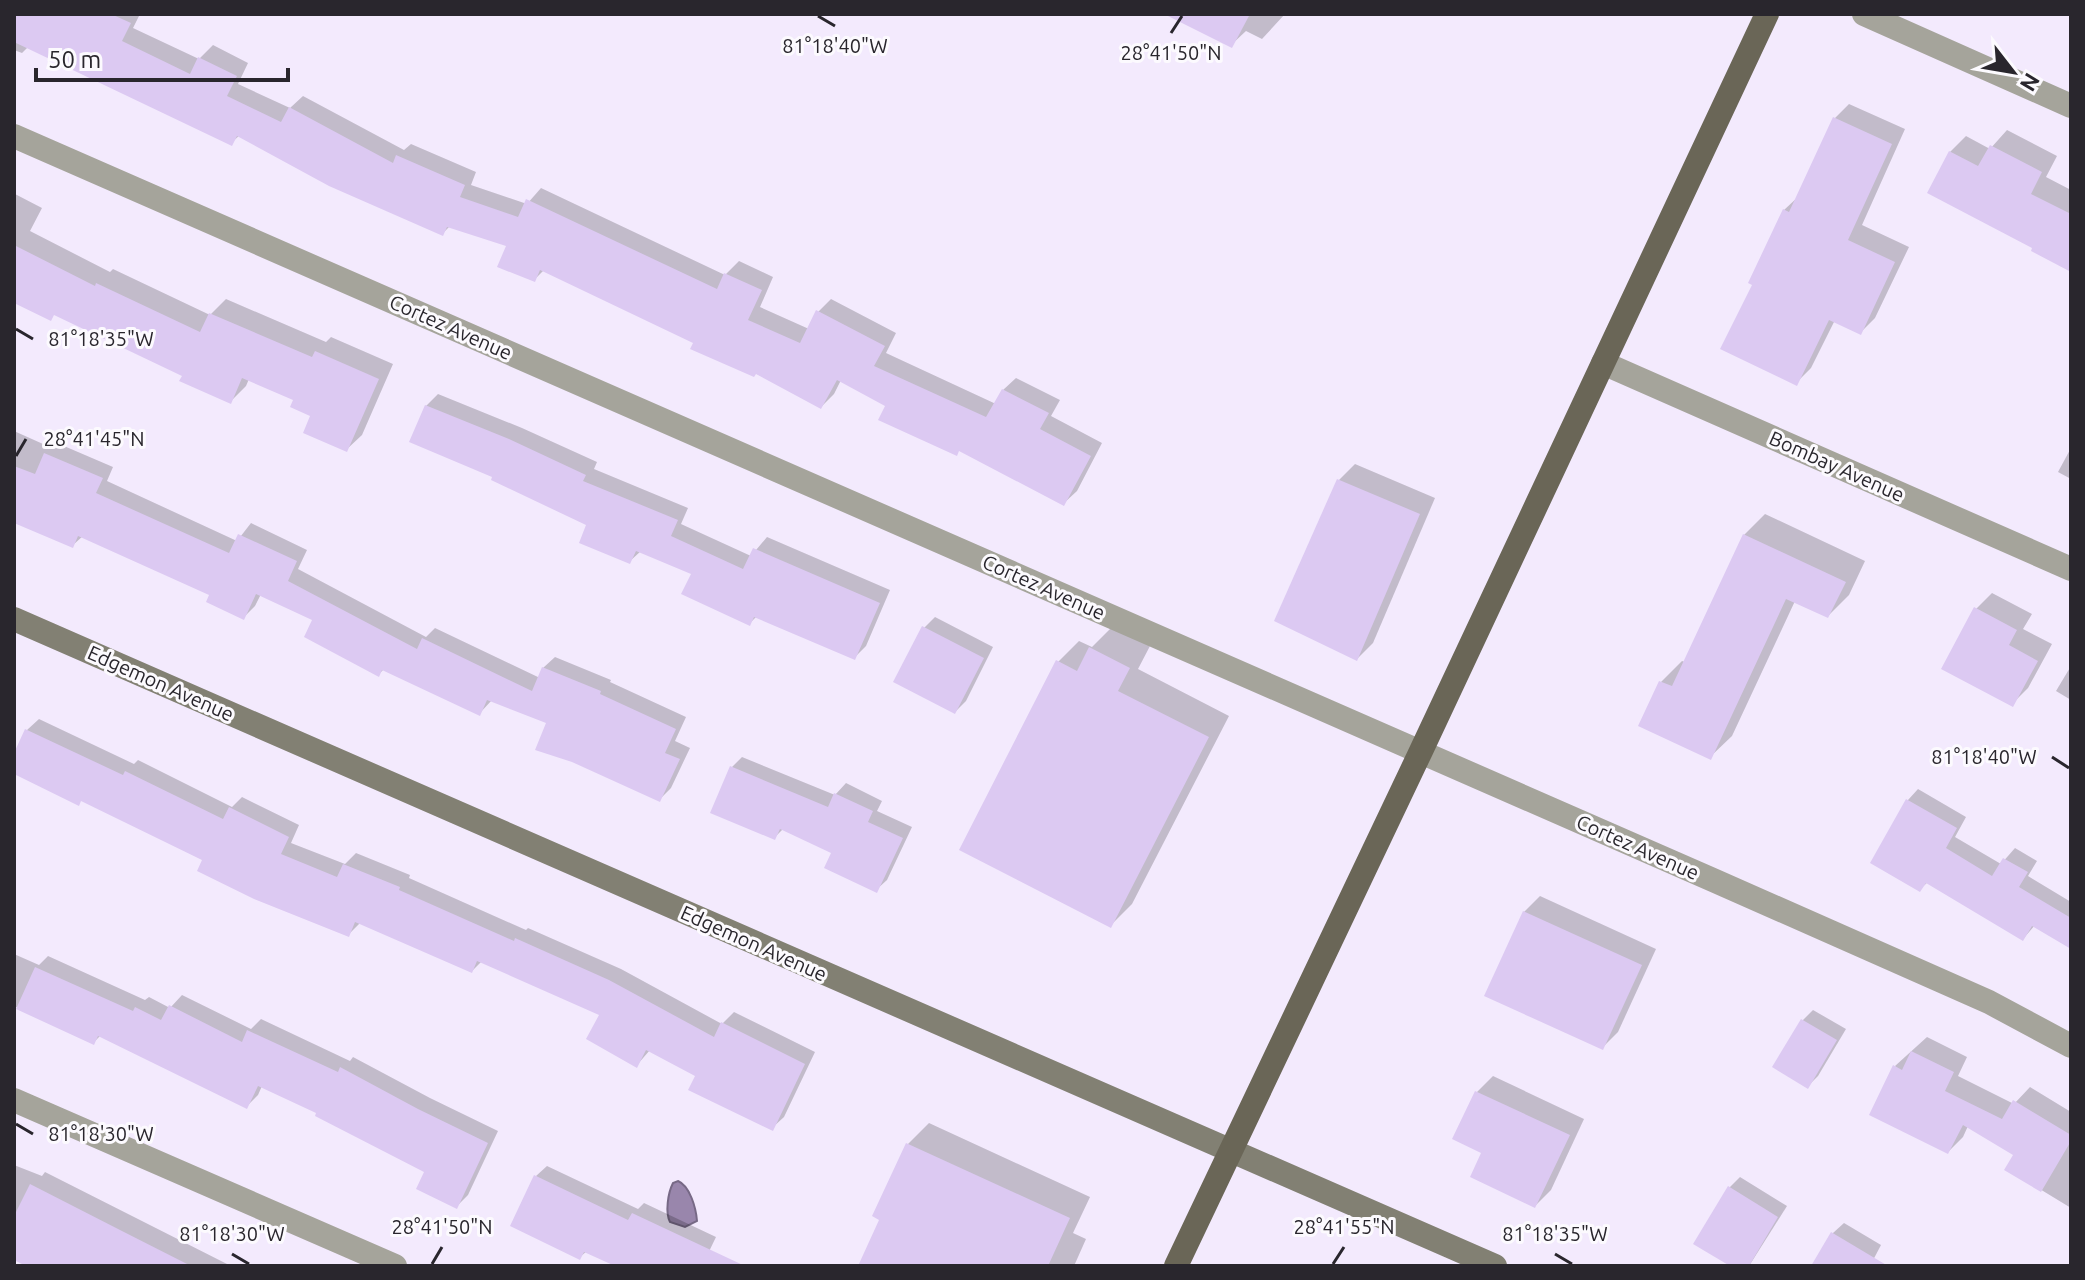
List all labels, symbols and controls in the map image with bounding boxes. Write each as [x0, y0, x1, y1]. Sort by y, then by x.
scale bar [36, 32, 288, 82]
north arrow [1973, 32, 2053, 112]
text: 81°18'40"W [782, 34, 888, 57]
text: 28°41'50"N [1120, 41, 1222, 64]
text: 50 m [48, 46, 101, 73]
text: N [2016, 69, 2046, 96]
street label: Cortez Avenue [386, 290, 516, 364]
text: 81°18'35"W [48, 327, 154, 350]
street label: Bombay Avenue [1766, 426, 1908, 506]
text: 28°41'45"N [43, 427, 145, 450]
street label: Cortez Avenue [979, 550, 1109, 624]
street label: Edgemon Avenue [84, 640, 238, 726]
text: 81°18'40"W [1931, 745, 2037, 768]
street label: Cortez Avenue [1573, 810, 1703, 884]
street label: Edgemon Avenue [677, 900, 831, 986]
text: 81°18'30"W [48, 1122, 154, 1145]
text: 28°41'50"N [391, 1215, 493, 1238]
text: 28°41'55"N [1293, 1215, 1395, 1238]
text: 81°18'30"W [179, 1222, 285, 1245]
text: 81°18'35"W [1502, 1222, 1608, 1245]

